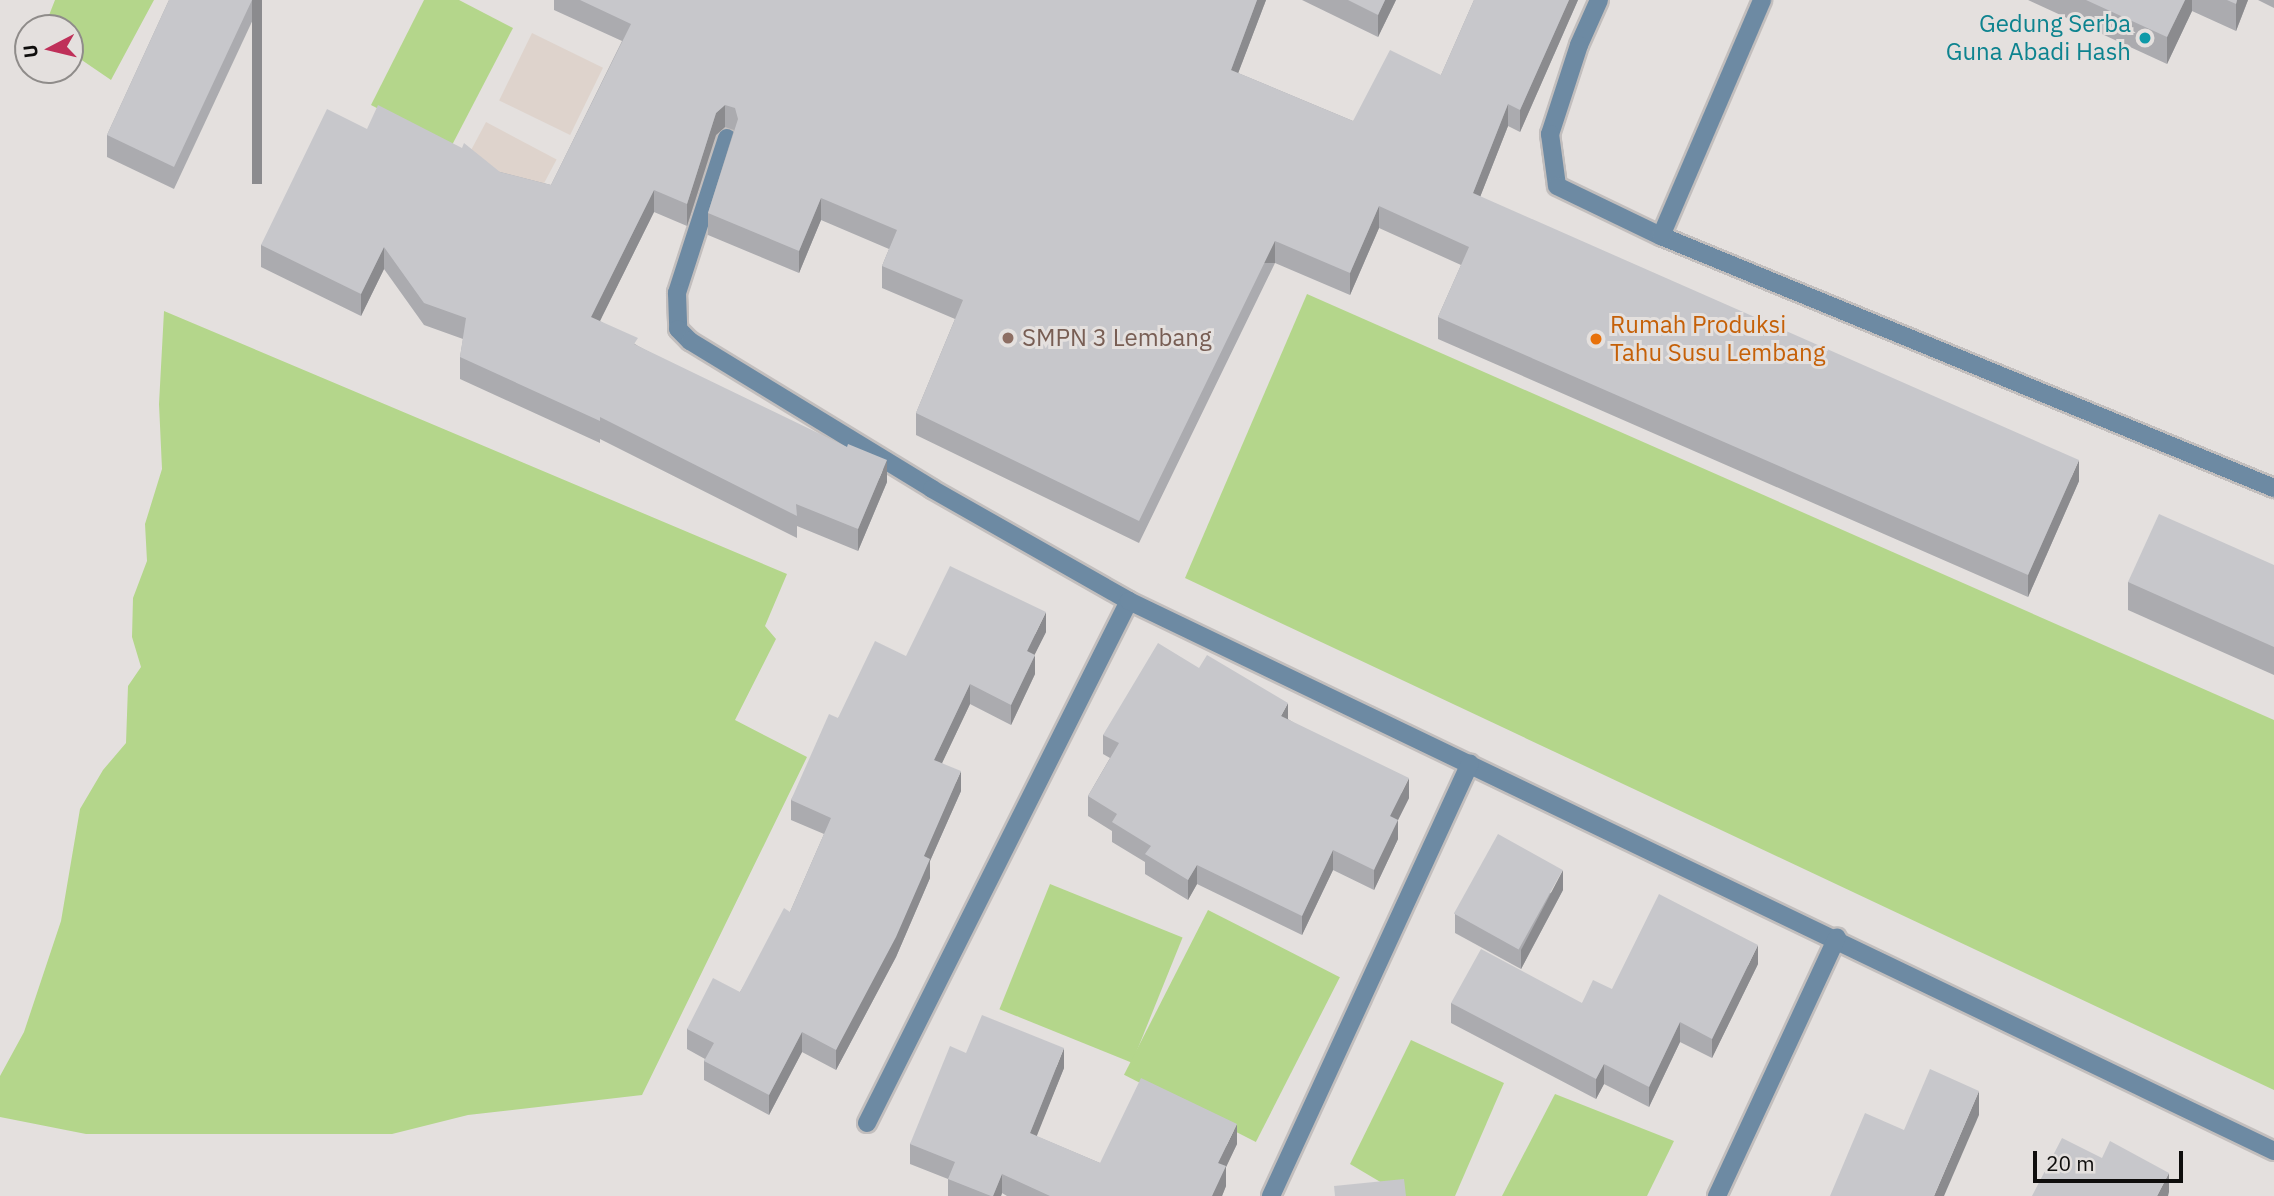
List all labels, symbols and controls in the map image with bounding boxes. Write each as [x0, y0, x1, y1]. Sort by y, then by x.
place label: Gedung Serba Guna Abadi Hash [1946, 10, 2131, 66]
north arrow [14, 14, 84, 84]
marker: Gedung Serba Guna Abadi Hash [2137, 30, 2153, 46]
text: U [17, 43, 43, 59]
place label: Rumah Produksi Tahu Susu Lembang [1610, 311, 1825, 367]
place label: SMPN 3 Lembang [1022, 324, 1212, 352]
marker: SMPN 3 Lembang [1000, 330, 1016, 346]
marker: Rumah Produksi Tahu Susu Lembang [1588, 331, 1604, 347]
scale bar [2036, 1136, 2186, 1180]
text: 20 m [2046, 1149, 2095, 1177]

